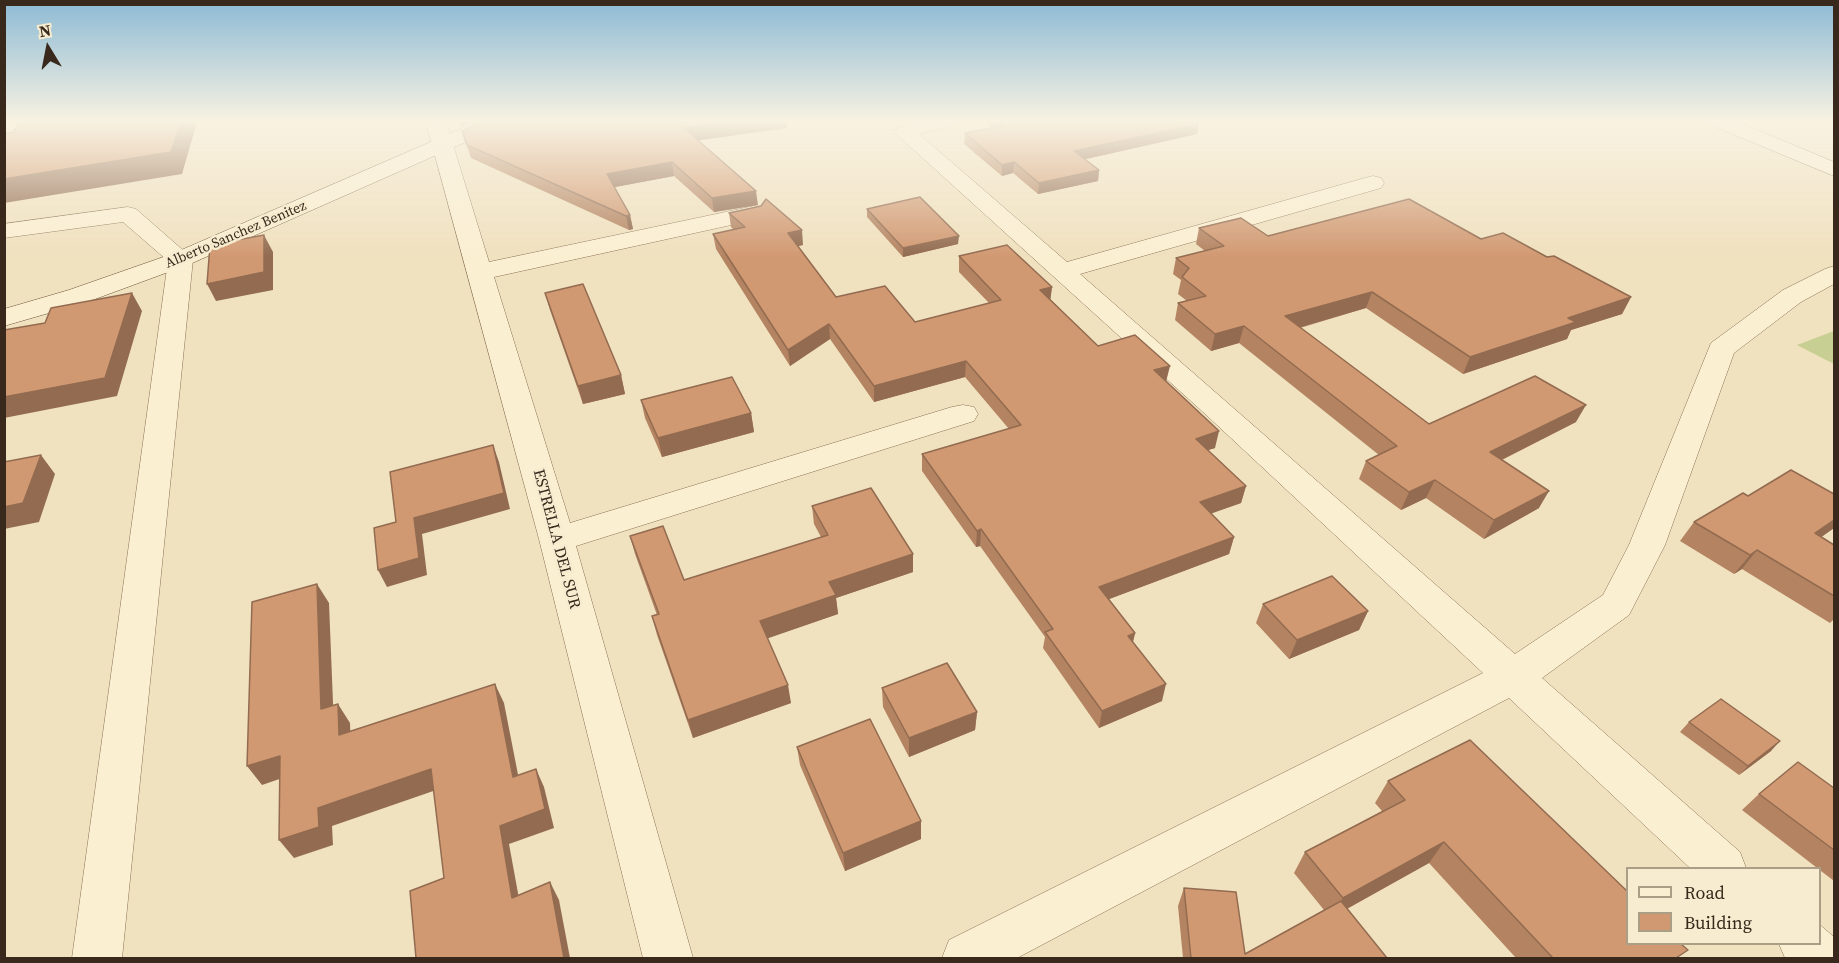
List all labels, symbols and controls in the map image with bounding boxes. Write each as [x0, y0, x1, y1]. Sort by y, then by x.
north arrow [18, 18, 78, 78]
text: N [37, 18, 53, 42]
street label: Alberto Sanchez Benitez [163, 198, 309, 272]
street label: ESTRELLA DEL SUR [528, 467, 584, 611]
legend [1626, 867, 1821, 945]
text: Road [1684, 880, 1725, 905]
text: Building [1684, 910, 1752, 935]

